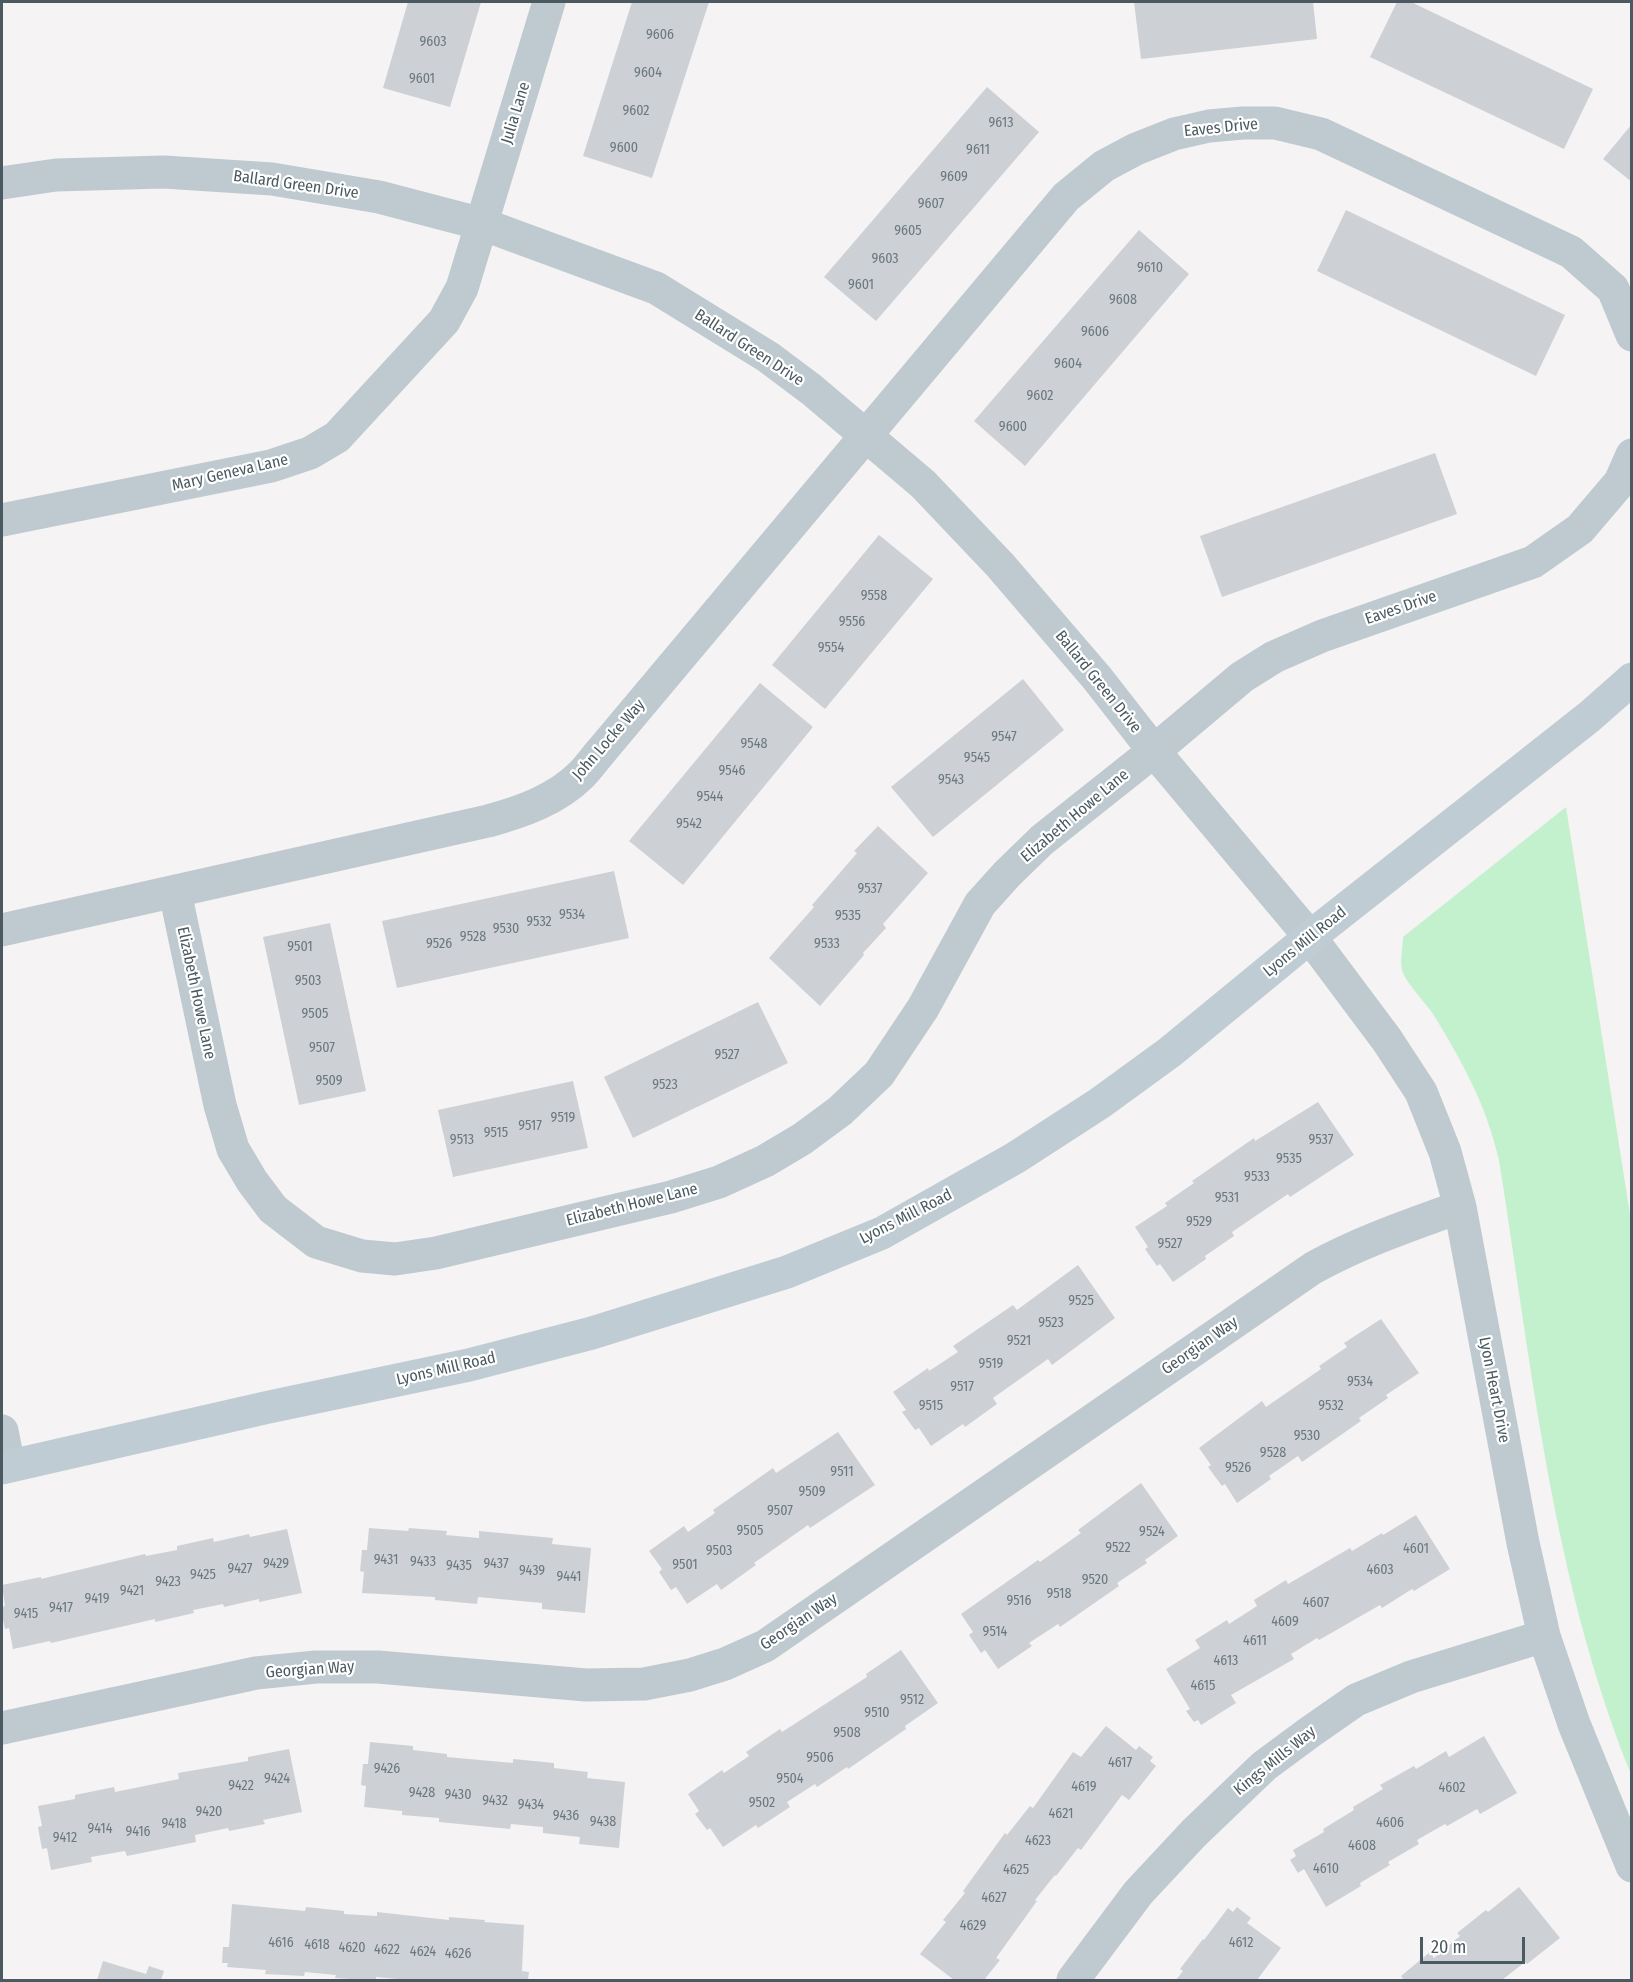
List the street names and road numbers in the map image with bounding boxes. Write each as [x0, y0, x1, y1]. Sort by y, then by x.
street label: Julia Lane [498, 80, 534, 146]
street label: Eaves Drive [1183, 115, 1259, 141]
street label: Ballard Green Drive [232, 167, 360, 203]
street label: Ballard Green Drive [691, 306, 807, 390]
street label: Mary Geneva Lane [170, 450, 290, 496]
street label: Eaves Drive [1363, 587, 1439, 629]
street label: Ballard Green Drive [1051, 627, 1145, 737]
street label: John Locke Way [569, 696, 649, 784]
street label: Elizabeth Howe Lane [1017, 765, 1133, 867]
street label: Lyons Mill Road [1260, 903, 1350, 981]
street label: Elizabeth Howe Lane [173, 925, 219, 1061]
street label: Elizabeth Howe Lane [564, 1179, 700, 1231]
street label: Lyons Mill Road [856, 1185, 956, 1249]
street label: Georgian Way [1158, 1313, 1242, 1379]
street label: Lyon Heart Drive [1474, 1335, 1514, 1445]
street label: Lyons Mill Road [394, 1348, 498, 1390]
street label: Georgian Way [757, 1589, 841, 1655]
street label: Georgian Way [265, 1657, 355, 1683]
street label: Kings Mills Way [1230, 1722, 1320, 1800]

